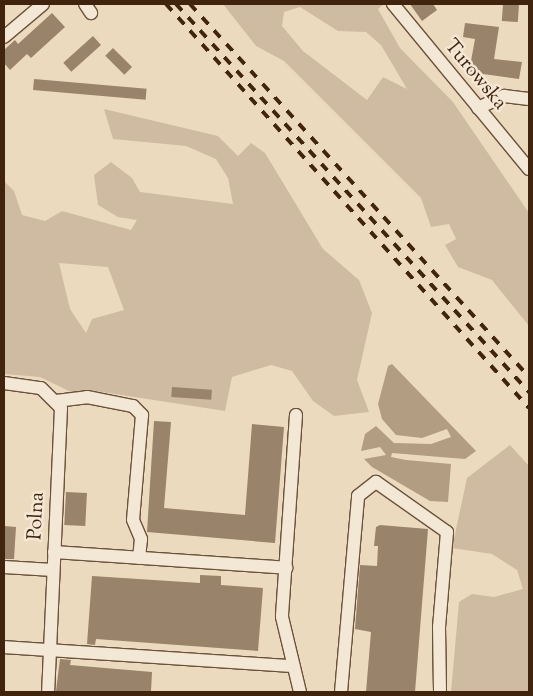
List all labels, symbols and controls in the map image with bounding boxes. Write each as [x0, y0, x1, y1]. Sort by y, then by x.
street label: Turowska [439, 35, 511, 115]
street label: Polna [24, 491, 50, 541]

